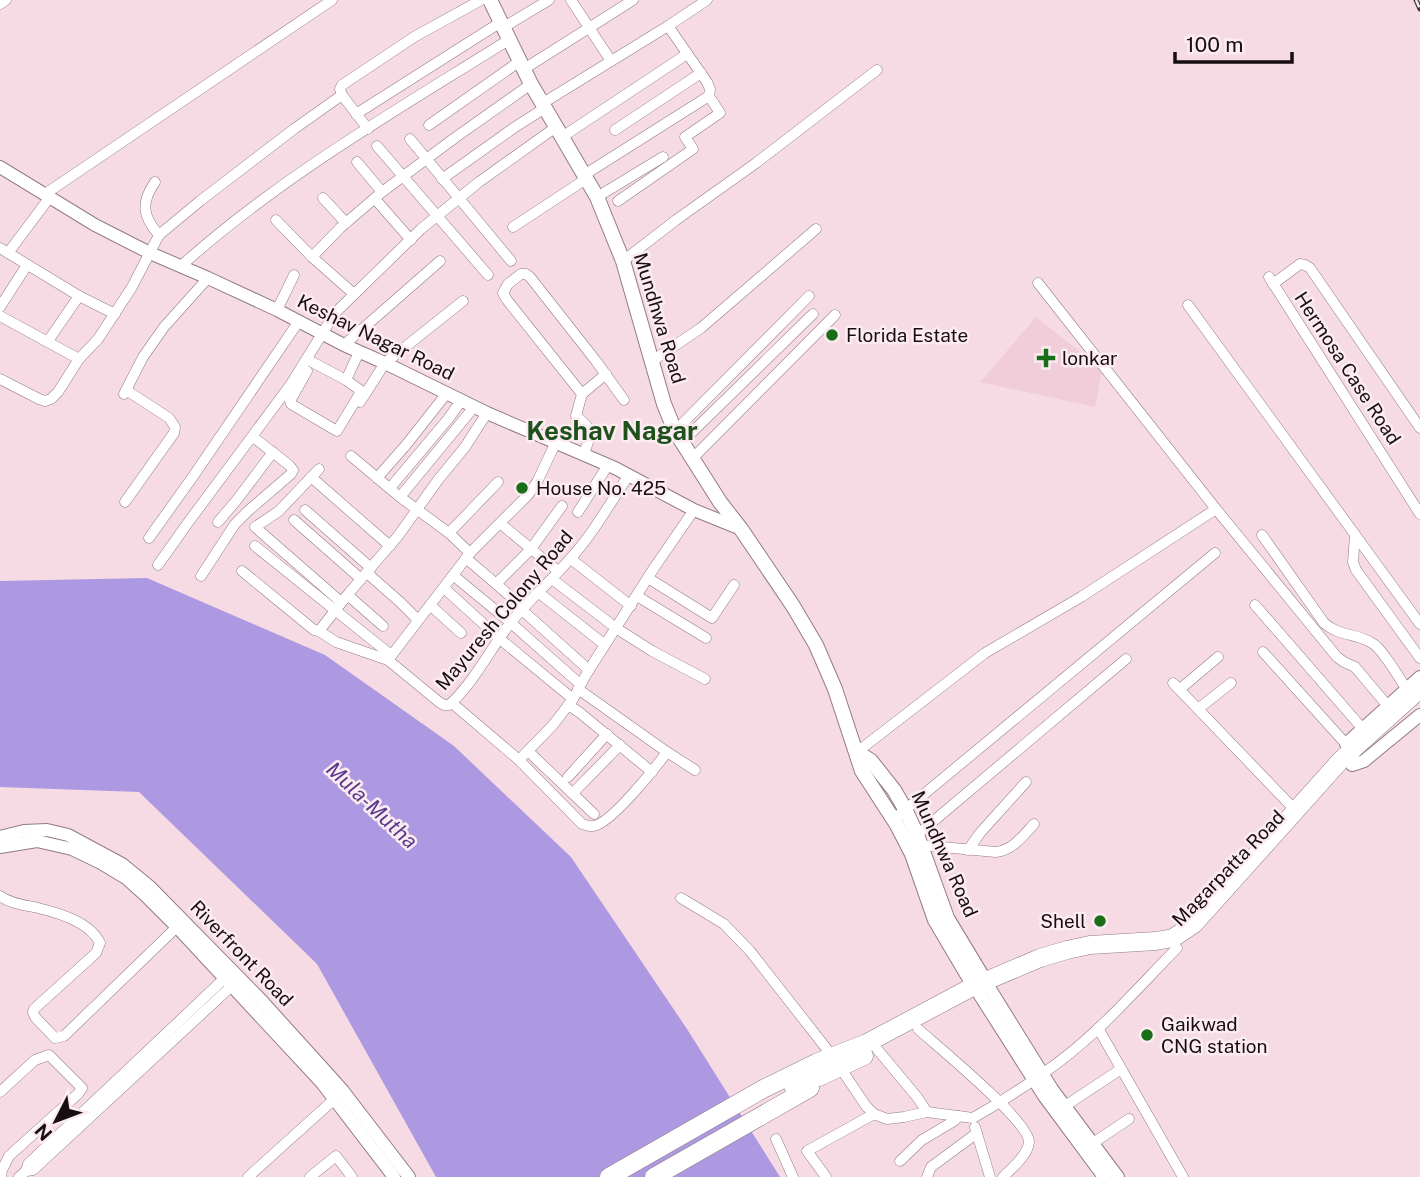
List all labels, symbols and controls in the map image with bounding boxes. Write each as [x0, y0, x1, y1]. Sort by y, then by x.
scale bar [1175, 21, 1292, 65]
text: 100 m [1186, 32, 1243, 57]
street label: Mundhwa Road [630, 250, 690, 386]
street label: Hermosa Case Road [1290, 287, 1406, 449]
street label: Keshav Nagar Road [294, 289, 458, 385]
place label: Florida Estate [846, 324, 968, 346]
marker: Florida Estate [824, 327, 840, 343]
place label: lonkar [1062, 347, 1117, 369]
marker: lonkar [1036, 348, 1056, 368]
district label: Keshav Nagar [526, 415, 698, 446]
place label: House No. 425 [536, 477, 666, 499]
marker: House No. 425 [514, 480, 530, 496]
street label: Mayuresh Colony Road [431, 526, 577, 694]
water label: Mula-Mutha [321, 756, 423, 854]
street label: Mundhwa Road [907, 788, 983, 920]
street label: Magarpatta Road [1167, 806, 1289, 930]
street label: Riverfront Road [186, 896, 298, 1010]
place label: Shell [1040, 910, 1086, 932]
marker: Shell [1092, 913, 1108, 929]
place label: Gaikwad CNG station [1161, 1013, 1268, 1057]
marker: Gaikwad CNG station [1139, 1027, 1155, 1043]
north arrow [21, 1086, 91, 1156]
text: N [30, 1119, 57, 1145]

